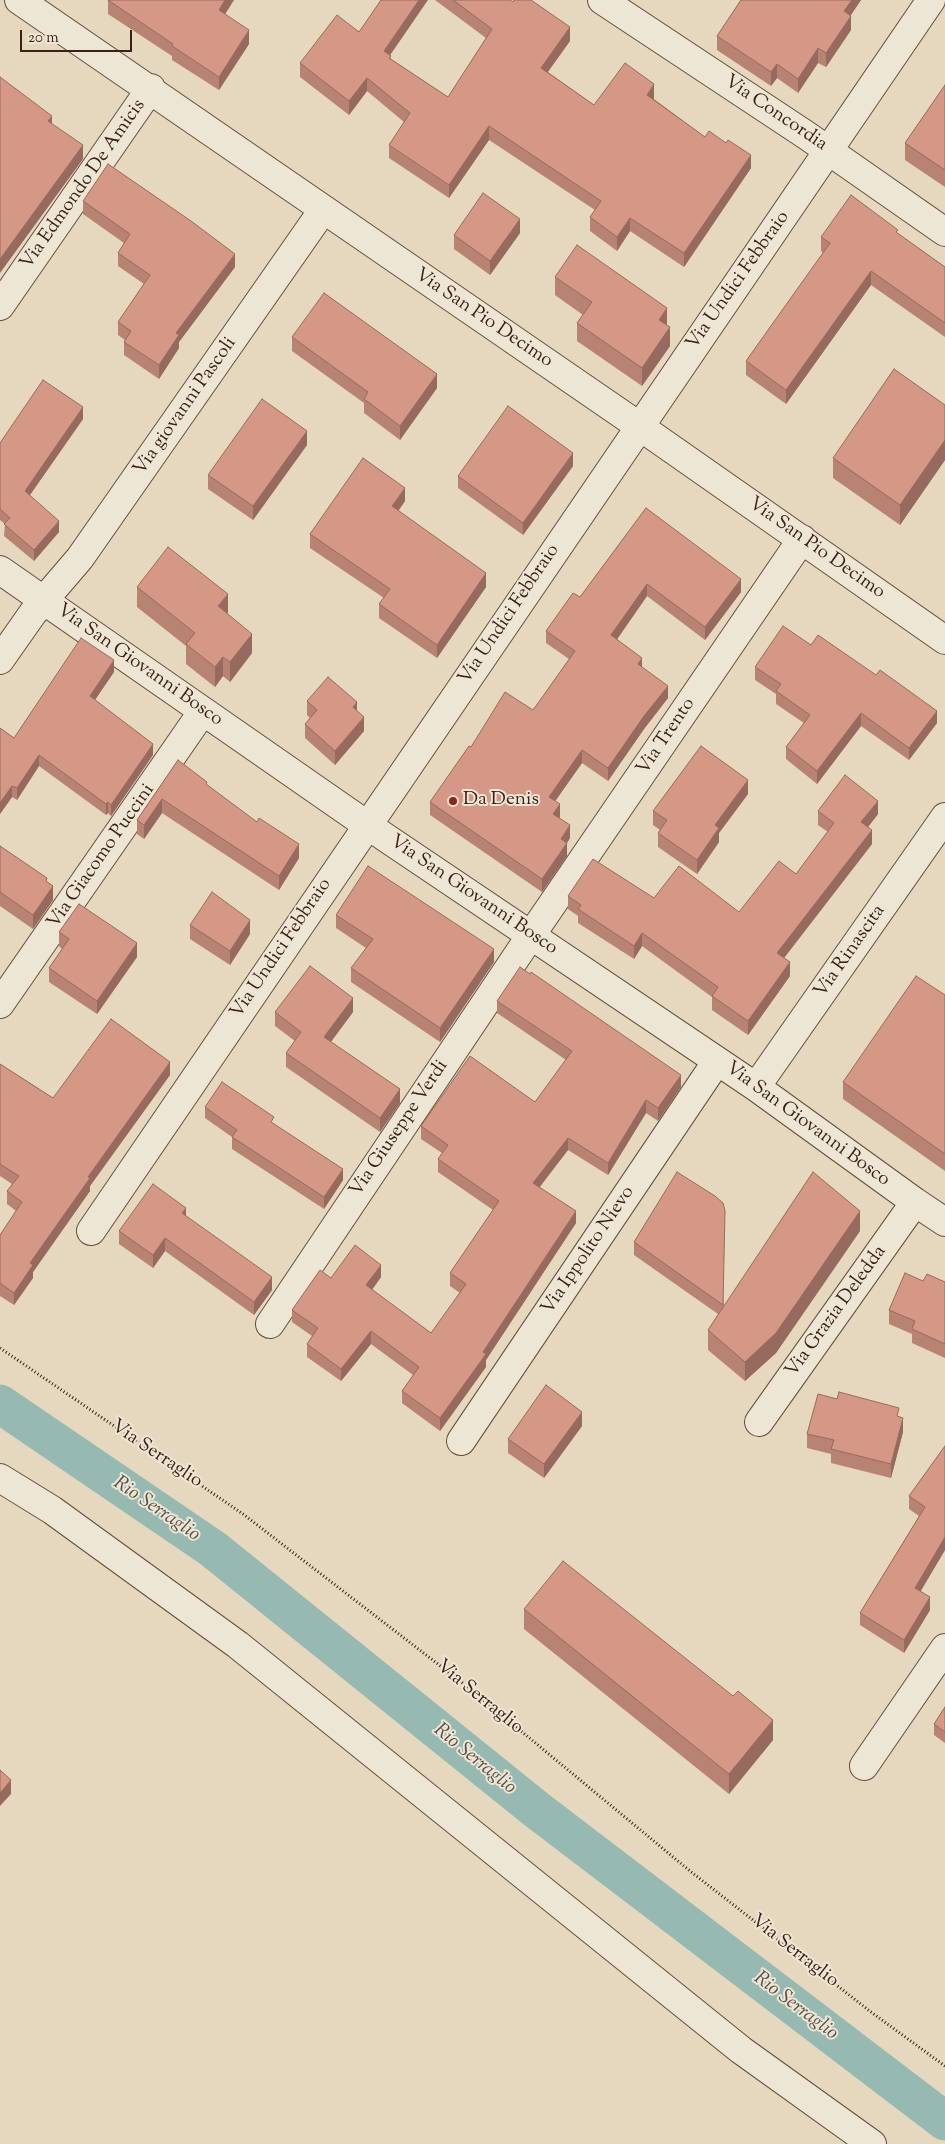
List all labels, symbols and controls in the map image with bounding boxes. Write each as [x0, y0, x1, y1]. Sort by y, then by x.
scale bar [22, 20, 135, 52]
text: 20 m [28, 28, 59, 49]
street label: Via Concordia [719, 71, 831, 157]
street label: Via Edmondo De Amicis [17, 96, 151, 274]
street label: Via Undici Febbraio [683, 207, 795, 355]
street label: Via San Pio Decimo [410, 264, 556, 374]
street label: Via giovanni Pascoli [130, 333, 242, 481]
street label: Via San Pio Decimo [743, 493, 889, 605]
street label: Via Undici Febbraio [455, 541, 565, 689]
street label: Via San Giovanni Bosco [51, 600, 227, 732]
street label: Via Trento [633, 694, 701, 780]
street label: Via Giacomo Puccini [44, 780, 160, 934]
place label: Da Denis [463, 790, 539, 812]
marker: Da Denis [447, 795, 459, 807]
street label: Via San Giovanni Bosco [385, 831, 561, 961]
street label: Via Undici Febbraio [227, 875, 337, 1023]
street label: Via Rinascita [811, 901, 891, 1003]
street label: Via Giuseppe Verdi [346, 1056, 454, 1202]
street label: Via San Giovanni Bosco [720, 1058, 894, 1192]
street label: Via Ippolito Nievo [538, 1182, 640, 1320]
street label: Via Grazia Deledda [782, 1242, 892, 1382]
street label: Via Serraglio [106, 1416, 206, 1494]
water label: Rio Serraglio [108, 1472, 204, 1548]
street label: Via Serraglio [431, 1656, 527, 1740]
water label: Rio Serraglio [428, 1719, 520, 1801]
street label: Via Serraglio [745, 1911, 843, 1993]
water label: Rio Serraglio [748, 1967, 842, 2047]

